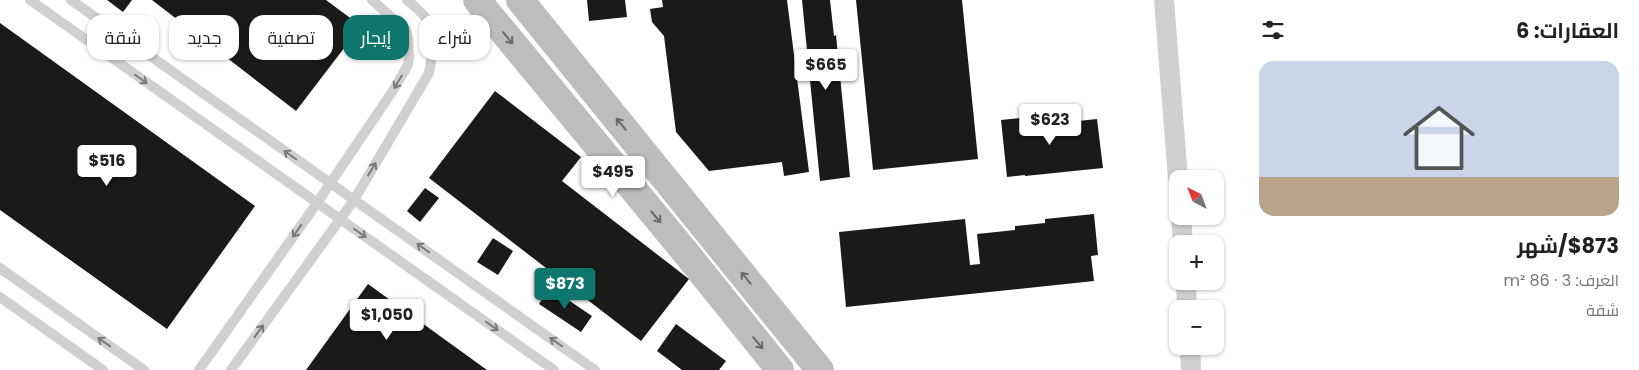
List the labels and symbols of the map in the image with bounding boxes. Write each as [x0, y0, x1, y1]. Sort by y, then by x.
one-way arrow [502, 31, 513, 44]
pin: $665 [796, 48, 856, 91]
one-way arrow [134, 74, 148, 84]
one-way arrow [392, 75, 402, 89]
pin: $623 [1020, 104, 1080, 146]
one-way arrow [616, 118, 627, 131]
pin: $516 [77, 144, 137, 187]
one-way arrow [283, 150, 297, 160]
pin: $495 [583, 156, 643, 198]
one-way arrow [368, 162, 378, 176]
north arrow [1169, 170, 1224, 225]
one-way arrow [650, 210, 661, 223]
one-way arrow [292, 224, 302, 238]
one-way arrow [352, 228, 366, 238]
one-way arrow [416, 243, 430, 253]
pin: $873 [535, 268, 595, 310]
one-way arrow [740, 272, 751, 285]
pin: $1,050 [346, 298, 428, 341]
one-way arrow [485, 321, 499, 332]
one-way arrow [254, 324, 264, 338]
one-way arrow [753, 336, 764, 349]
one-way arrow [97, 337, 111, 347]
one-way arrow [549, 337, 563, 347]

